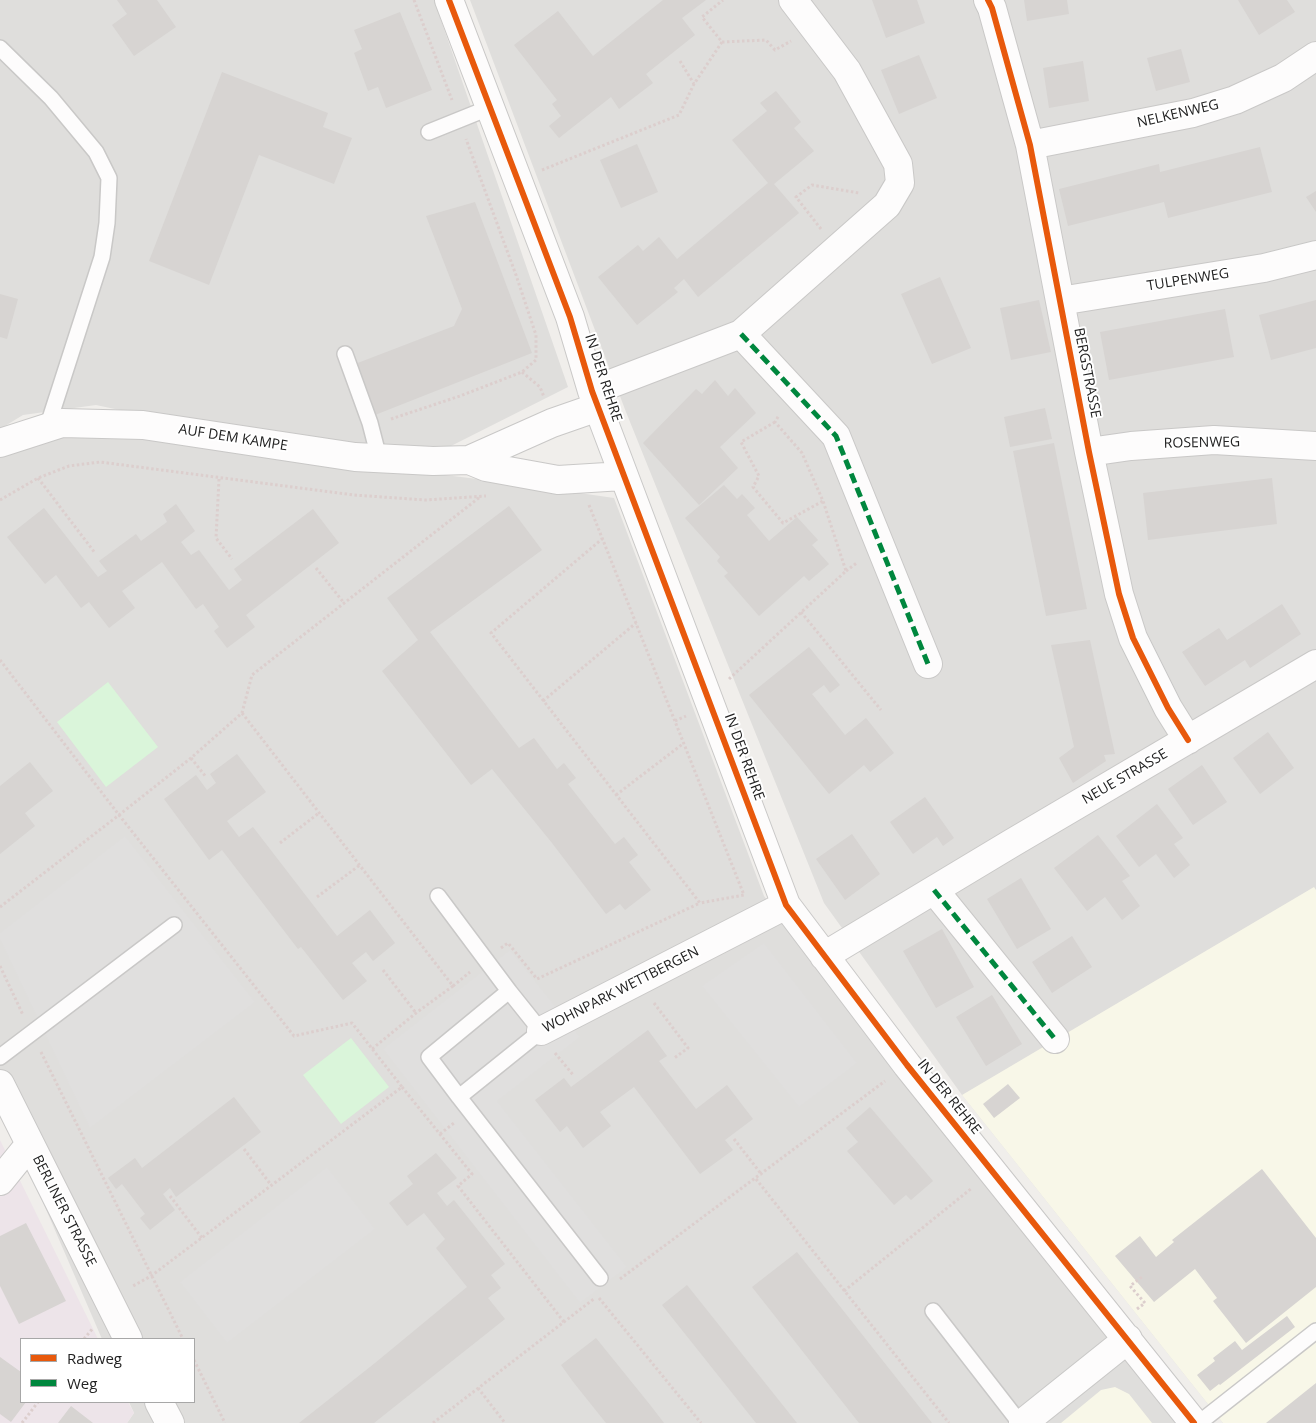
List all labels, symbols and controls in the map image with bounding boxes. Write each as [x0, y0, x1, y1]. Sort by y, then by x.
street label: NELKENWEG [1135, 96, 1221, 132]
street label: TULPENWEG [1146, 265, 1230, 295]
street label: BERGSTRASSE [1070, 326, 1104, 420]
street label: IN DER REHRE [581, 332, 625, 424]
street label: AUF DEM KAMPE [177, 421, 289, 455]
street label: ROSENWEG [1164, 434, 1240, 452]
street label: IN DER REHRE [720, 711, 768, 803]
street label: NEUE STRASSE [1079, 746, 1171, 808]
street label: WOHNPARK WETTBERGEN [540, 943, 702, 1037]
street label: IN DER REHRE [914, 1056, 984, 1138]
street label: BERLINER STRASSE [29, 1152, 99, 1270]
legend [20, 1338, 195, 1403]
text: Radweg [67, 1348, 122, 1368]
text: Weg [67, 1373, 97, 1393]

